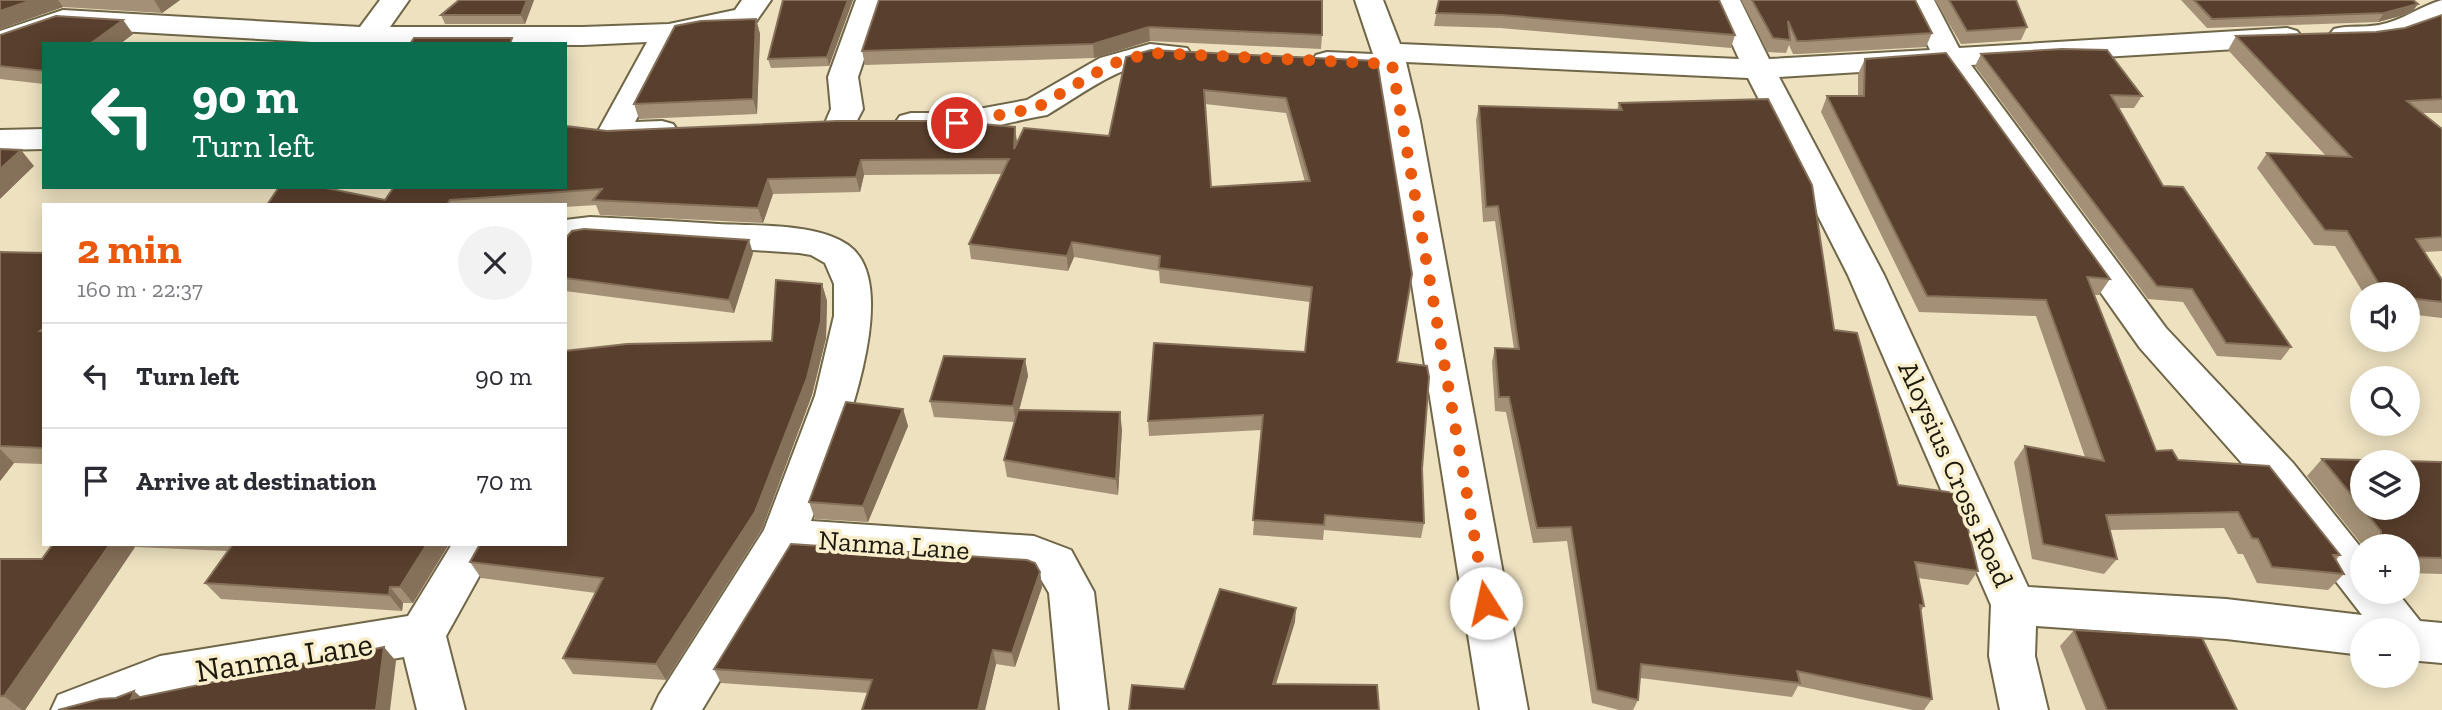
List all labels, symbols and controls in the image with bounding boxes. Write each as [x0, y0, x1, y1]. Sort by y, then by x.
text: 90 m [192, 67, 299, 126]
icon: left [77, 70, 168, 161]
pin [927, 93, 987, 153]
icon: arrive [938, 104, 976, 142]
text: Turn left [192, 127, 314, 165]
text: 2 min [77, 223, 182, 274]
button: close [458, 226, 532, 300]
text: 160 m · 22:37 [77, 275, 203, 303]
map controls [2350, 282, 2420, 688]
button: sound [2350, 282, 2420, 352]
street label: Aloysius Cross Road [1891, 356, 2021, 592]
icon: left [77, 357, 115, 395]
text: Turn left [136, 360, 239, 392]
text: 90 m [475, 360, 532, 392]
button: search [2350, 366, 2420, 436]
button: layers [2350, 450, 2420, 520]
icon: arrive [77, 462, 115, 500]
text: Arrive at destination [136, 465, 376, 497]
text: 70 m [476, 465, 532, 497]
street label: Nanma Lane [817, 523, 971, 567]
button: + [2350, 534, 2420, 604]
position arrow [1449, 566, 1523, 640]
button: − [2350, 618, 2420, 688]
street label: Nanma Lane [193, 624, 375, 690]

